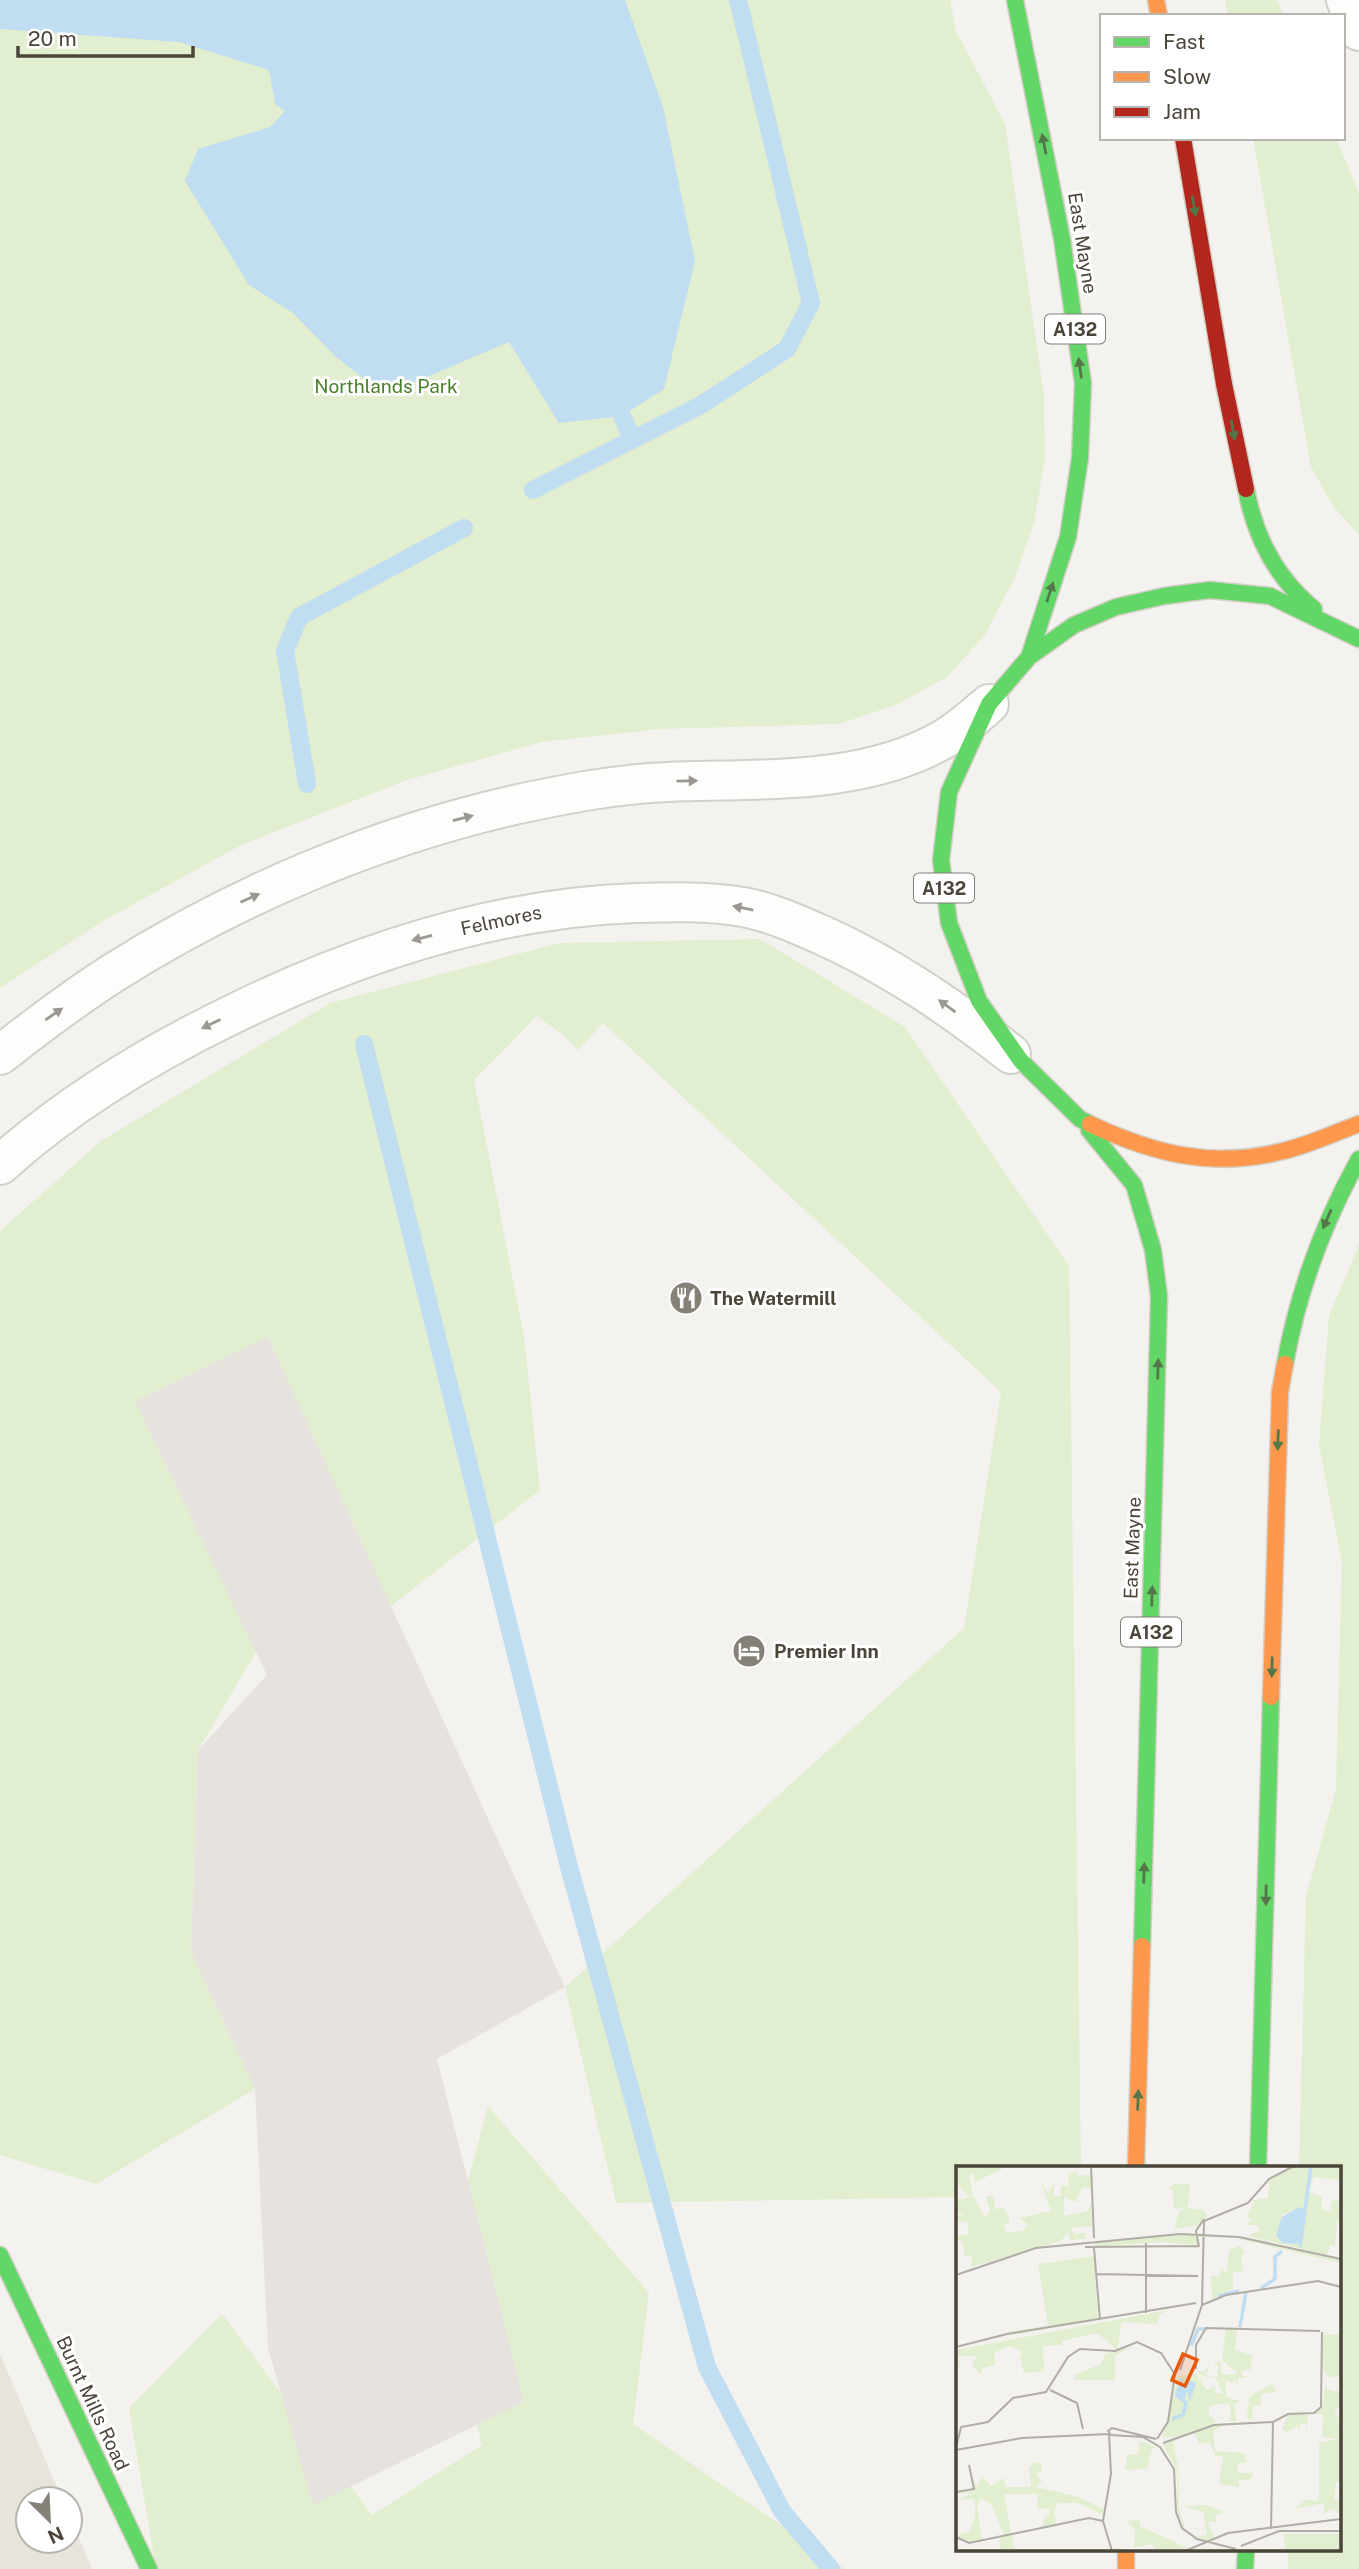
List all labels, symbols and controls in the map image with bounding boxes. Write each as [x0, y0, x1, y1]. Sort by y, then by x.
scale bar [18, 14, 192, 58]
legend [1100, 14, 1345, 140]
text: 20 m [28, 26, 77, 51]
text: Fast [1163, 29, 1205, 54]
text: Slow [1163, 64, 1211, 89]
text: Jam [1163, 99, 1201, 124]
one-way arrow [1038, 133, 1049, 155]
street label: East Mayne [1064, 191, 1102, 295]
one-way arrow [1189, 195, 1200, 217]
road number: A132 [1045, 314, 1105, 344]
one-way arrow [1075, 357, 1086, 379]
park label: Northlands Park [314, 375, 458, 397]
one-way arrow [1228, 419, 1239, 441]
one-way arrow [1045, 581, 1056, 602]
one-way arrow [676, 776, 698, 787]
one-way arrow [452, 812, 474, 823]
road number: A132 [914, 874, 974, 903]
one-way arrow [240, 892, 260, 904]
street label: Felmores [459, 901, 543, 939]
one-way arrow [732, 903, 754, 914]
one-way arrow [410, 933, 432, 944]
one-way arrow [938, 999, 956, 1013]
one-way arrow [45, 1007, 63, 1021]
one-way arrow [201, 1019, 221, 1030]
one-way arrow [1321, 1209, 1332, 1230]
restaurant icon: The Watermill [667, 1279, 705, 1317]
place label: The Watermill [710, 1287, 836, 1309]
one-way arrow [1152, 1358, 1163, 1380]
one-way arrow [1272, 1429, 1284, 1451]
street label: East Mayne [1119, 1496, 1145, 1600]
one-way arrow [1146, 1585, 1157, 1607]
road number: A132 [1121, 1618, 1181, 1646]
hotel icon: Premier Inn [730, 1632, 768, 1670]
place label: Premier Inn [774, 1640, 879, 1662]
one-way arrow [1266, 1657, 1278, 1679]
one-way arrow [1139, 1861, 1150, 1883]
one-way arrow [1260, 1884, 1272, 1906]
one-way arrow [1132, 2089, 1144, 2111]
inset map [956, 2166, 1342, 2552]
street label: Burnt Mills Road [52, 2332, 134, 2474]
north arrow [14, 2485, 84, 2555]
text: N [45, 2522, 67, 2549]

